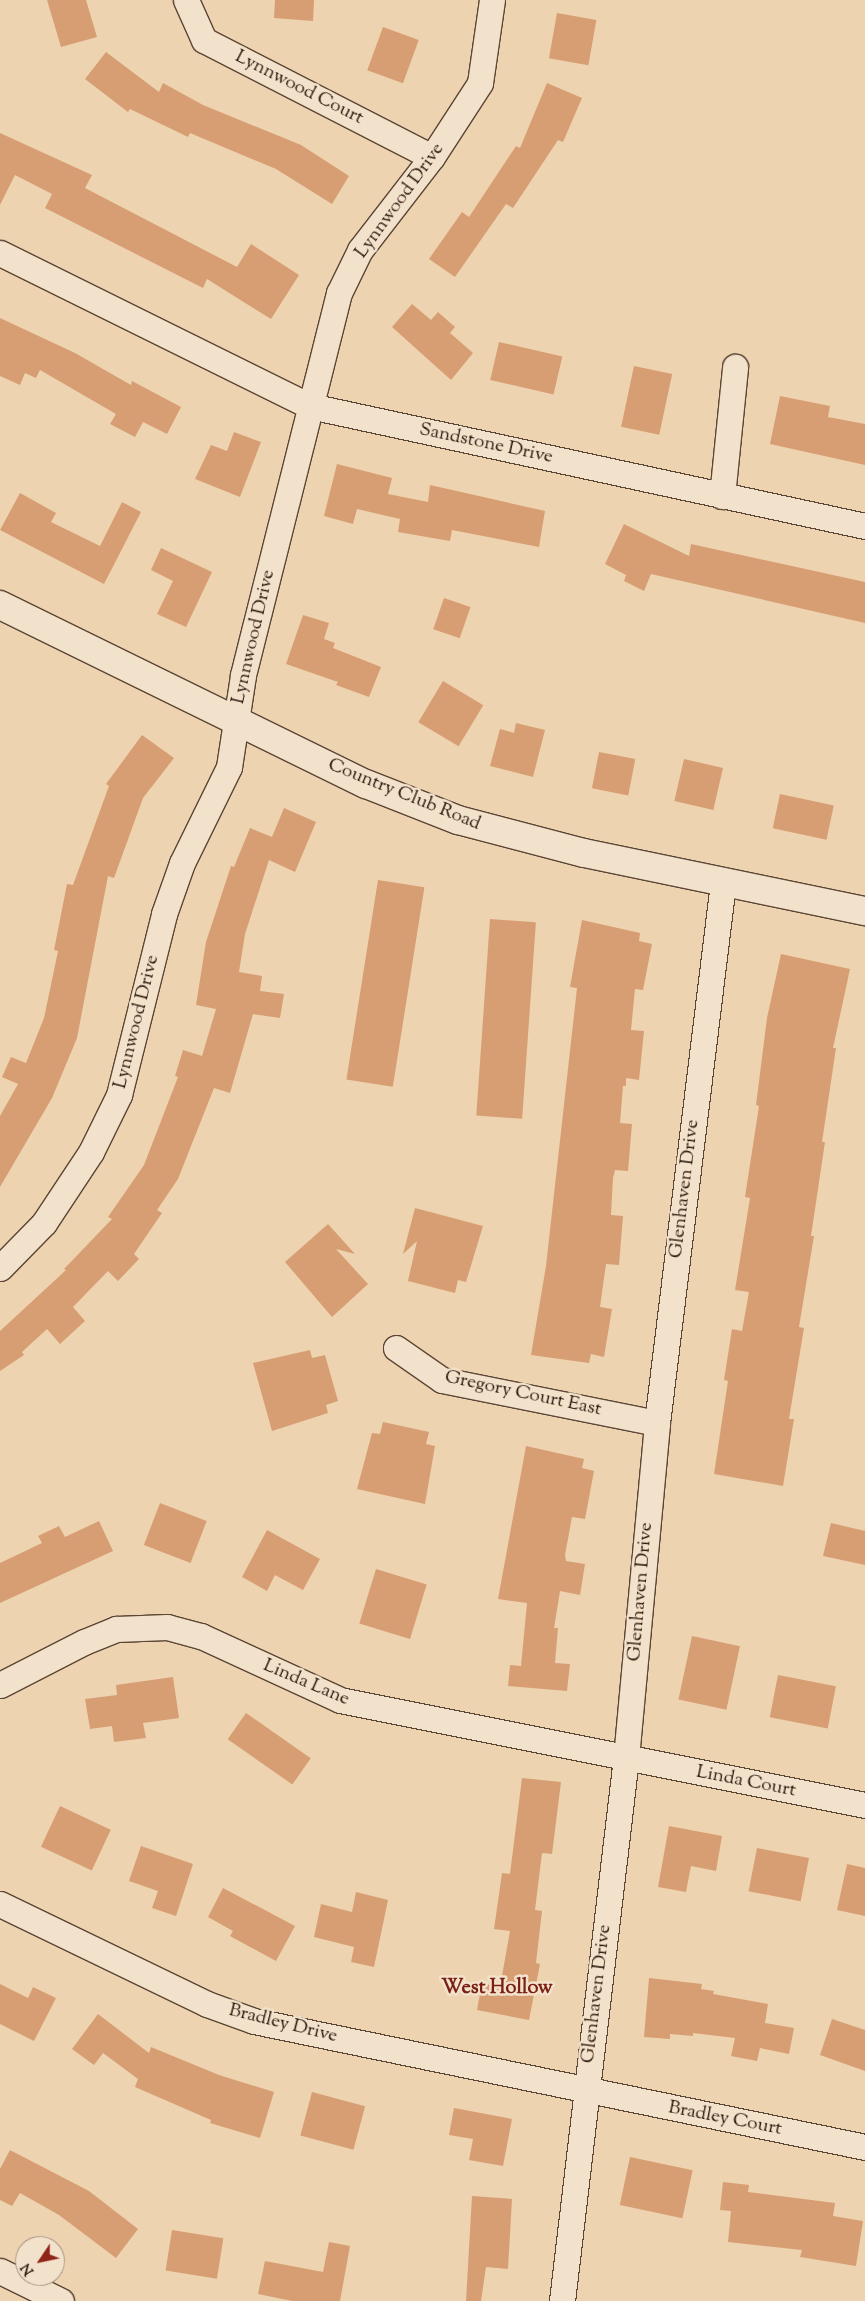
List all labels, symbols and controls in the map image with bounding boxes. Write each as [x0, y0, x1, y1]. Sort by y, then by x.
street label: Lynnwood Court [231, 46, 367, 130]
street label: Lynnwood Drive [350, 139, 450, 263]
street label: Sandstone Drive [417, 419, 555, 469]
street label: Lynnwood Drive [227, 568, 281, 706]
street label: Country Club Road [324, 754, 484, 836]
street label: Lynnwood Drive [109, 953, 165, 1091]
street label: Glenhaven Drive [665, 1118, 705, 1260]
street label: Gregory Court East [443, 1366, 603, 1422]
street label: Glenhaven Drive [624, 1521, 658, 1663]
street label: Linda Lane [259, 1655, 353, 1711]
street label: Linda Court [694, 1761, 798, 1803]
street label: Glenhaven Drive [577, 1923, 617, 2065]
district label: West Hollow [441, 1976, 553, 2000]
street label: Bradley Drive [226, 1999, 340, 2049]
street label: Bradley Court [666, 2097, 784, 2141]
north arrow [15, 2236, 65, 2286]
text: N [17, 2259, 40, 2279]

